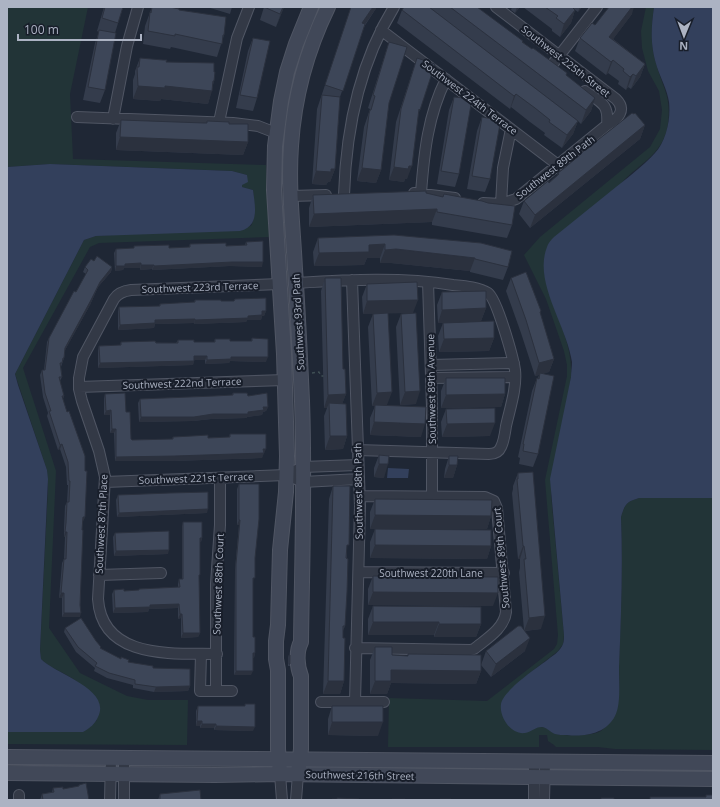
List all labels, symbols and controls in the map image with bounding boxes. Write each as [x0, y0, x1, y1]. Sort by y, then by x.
scale bar [18, 16, 141, 42]
north arrow [664, 16, 704, 56]
text: 100 m [24, 21, 59, 38]
street label: Southwest 225th Street [519, 22, 614, 100]
text: N [679, 39, 688, 54]
street label: Southwest 224th Terrace [419, 56, 521, 138]
street label: Southwest 89th Path [513, 132, 597, 202]
street label: Southwest 93rd Path [288, 273, 308, 371]
street label: Southwest 223rd Terrace [141, 278, 259, 296]
street label: Southwest 89th Avenue [423, 333, 439, 444]
street label: Southwest 222nd Terrace [122, 374, 242, 392]
street label: Southwest 88th Path [350, 443, 366, 539]
street label: Southwest 221st Terrace [138, 469, 254, 487]
street label: Southwest 87th Place [91, 473, 111, 574]
street label: Southwest 89th Court [490, 506, 512, 609]
street label: Southwest 88th Court [209, 533, 227, 635]
street label: Southwest 220th Lane [379, 566, 483, 580]
street label: Southwest 216th Street [305, 767, 415, 783]

